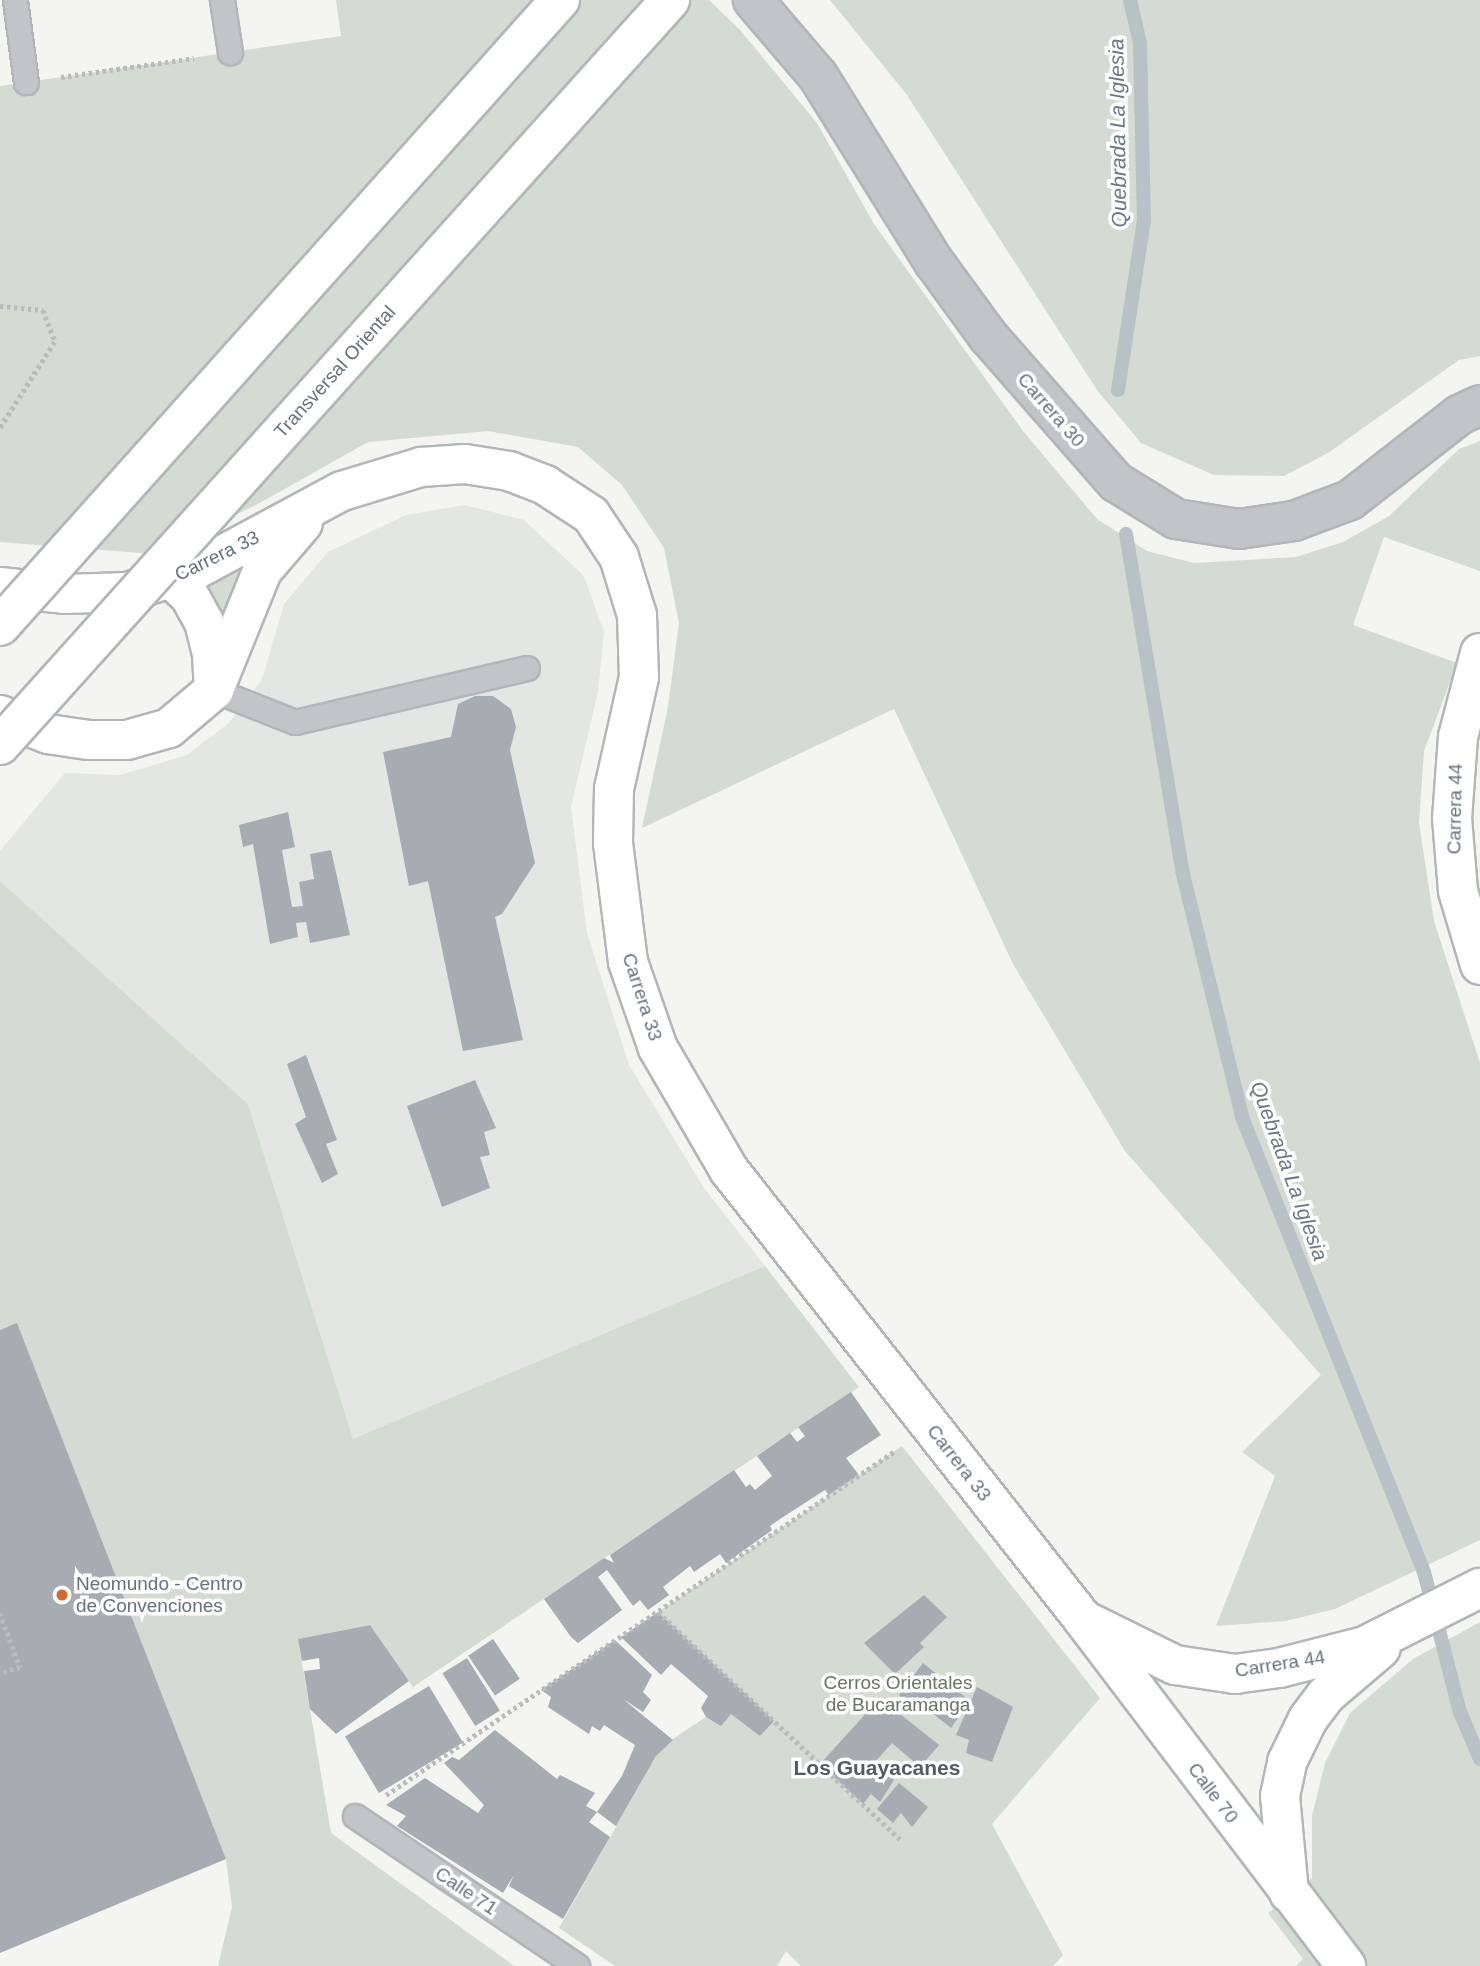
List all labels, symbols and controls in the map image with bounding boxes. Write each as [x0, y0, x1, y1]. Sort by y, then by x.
water label: Quebrada La Iglesia [1104, 38, 1132, 228]
street label: Transversal Oriental [270, 301, 400, 443]
street label: Carrera 30 [1013, 368, 1089, 452]
street label: Carrera 33 [171, 526, 263, 586]
street label: Carrera 44 [1443, 763, 1467, 855]
street label: Carrera 33 [617, 950, 667, 1044]
water label: Quebrada La Iglesia [1245, 1078, 1333, 1264]
street label: Carrera 33 [922, 1420, 996, 1506]
place label: Neomundo - Centro de Convenciones [76, 1573, 243, 1617]
marker: Neomundo - Centro de Convenciones [54, 1587, 70, 1603]
street label: Carrera 44 [1233, 1646, 1327, 1682]
park label: Cerros Orientales de Bucaramanga [824, 1672, 972, 1716]
district label: Los Guayacanes [794, 1755, 960, 1781]
street label: Calle 70 [1183, 1758, 1243, 1828]
street label: Calle 71 [431, 1862, 501, 1920]

